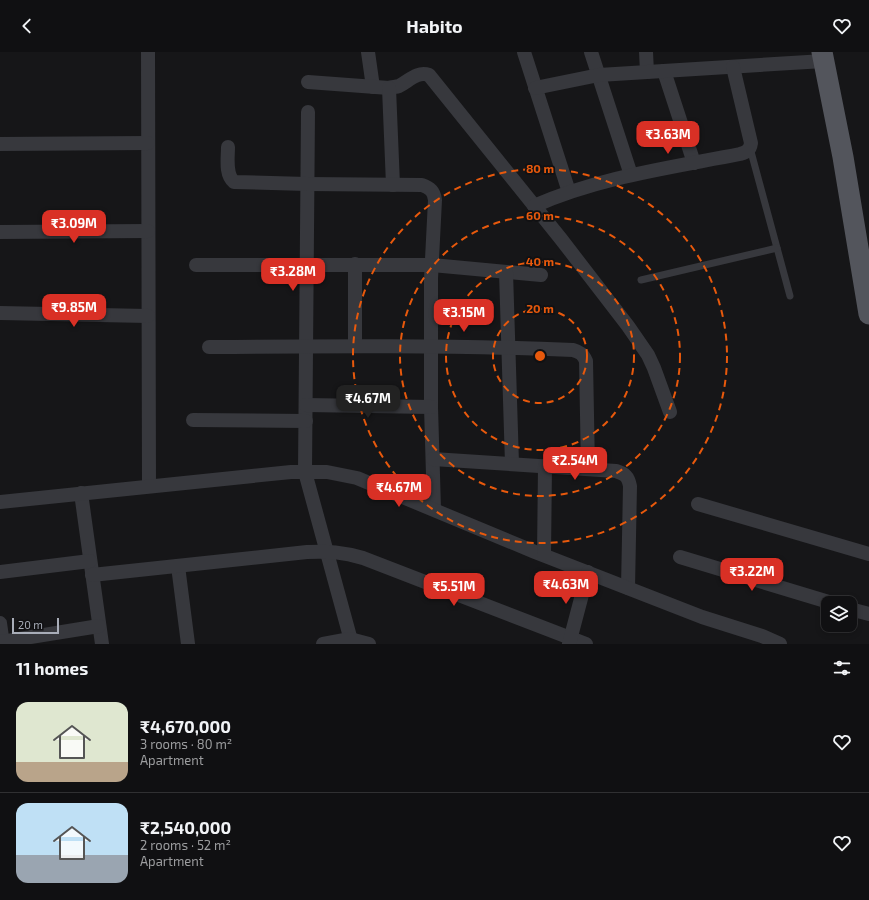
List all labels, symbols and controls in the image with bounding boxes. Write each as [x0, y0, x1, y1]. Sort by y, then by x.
icon: back [16, 15, 38, 37]
text: Habito [406, 15, 463, 37]
icon: heart [831, 15, 853, 37]
pin: ₹3.63M [635, 121, 701, 155]
text: ₹3.63M [645, 126, 691, 142]
text: 80 m [526, 161, 554, 175]
text: 60 m [526, 208, 554, 222]
pin: ₹3.09M [41, 210, 107, 244]
text: ₹3.09M [51, 215, 97, 231]
text: 40 m [526, 254, 554, 268]
pin: ₹3.28M [260, 258, 326, 292]
text: ₹3.28M [270, 263, 316, 279]
pin: ₹9.85M [41, 294, 107, 328]
text: ₹9.85M [51, 299, 97, 315]
pin: ₹3.15M [431, 299, 497, 333]
text: 20 m [526, 301, 554, 315]
text: ₹3.15M [443, 304, 485, 320]
centre of rings [533, 349, 547, 363]
pin: ₹4.67M [335, 385, 401, 419]
text: ₹4.67M [345, 390, 391, 406]
pin: ₹2.54M [542, 447, 608, 481]
text: ₹2.54M [552, 452, 598, 468]
pin: ₹4.67M [366, 474, 432, 508]
text: ₹4.67M [376, 479, 422, 495]
pin: ₹3.22M [719, 558, 785, 592]
text: ₹3.22M [729, 563, 775, 579]
pin: ₹4.63M [533, 571, 599, 605]
pin: ₹5.51M [421, 573, 487, 607]
text: ₹4.63M [543, 576, 589, 592]
text: ₹5.51M [433, 578, 475, 594]
map controls [821, 596, 857, 632]
button: layers [821, 596, 857, 632]
scale bar [12, 616, 59, 635]
text: 20 m [18, 618, 43, 631]
icon: filters [831, 657, 853, 679]
text: 11 homes [16, 658, 88, 678]
text: ₹4,670,000 [140, 716, 231, 736]
icon: home [48, 718, 96, 766]
icon: heart [831, 731, 853, 753]
text: 3 rooms · 80 m² [140, 736, 232, 752]
text: Apartment [140, 752, 204, 768]
text: ₹2,540,000 [140, 817, 231, 837]
icon: home [48, 819, 96, 867]
icon: heart [831, 832, 853, 854]
text: 2 rooms · 52 m² [140, 837, 231, 853]
text: Apartment [140, 853, 204, 869]

